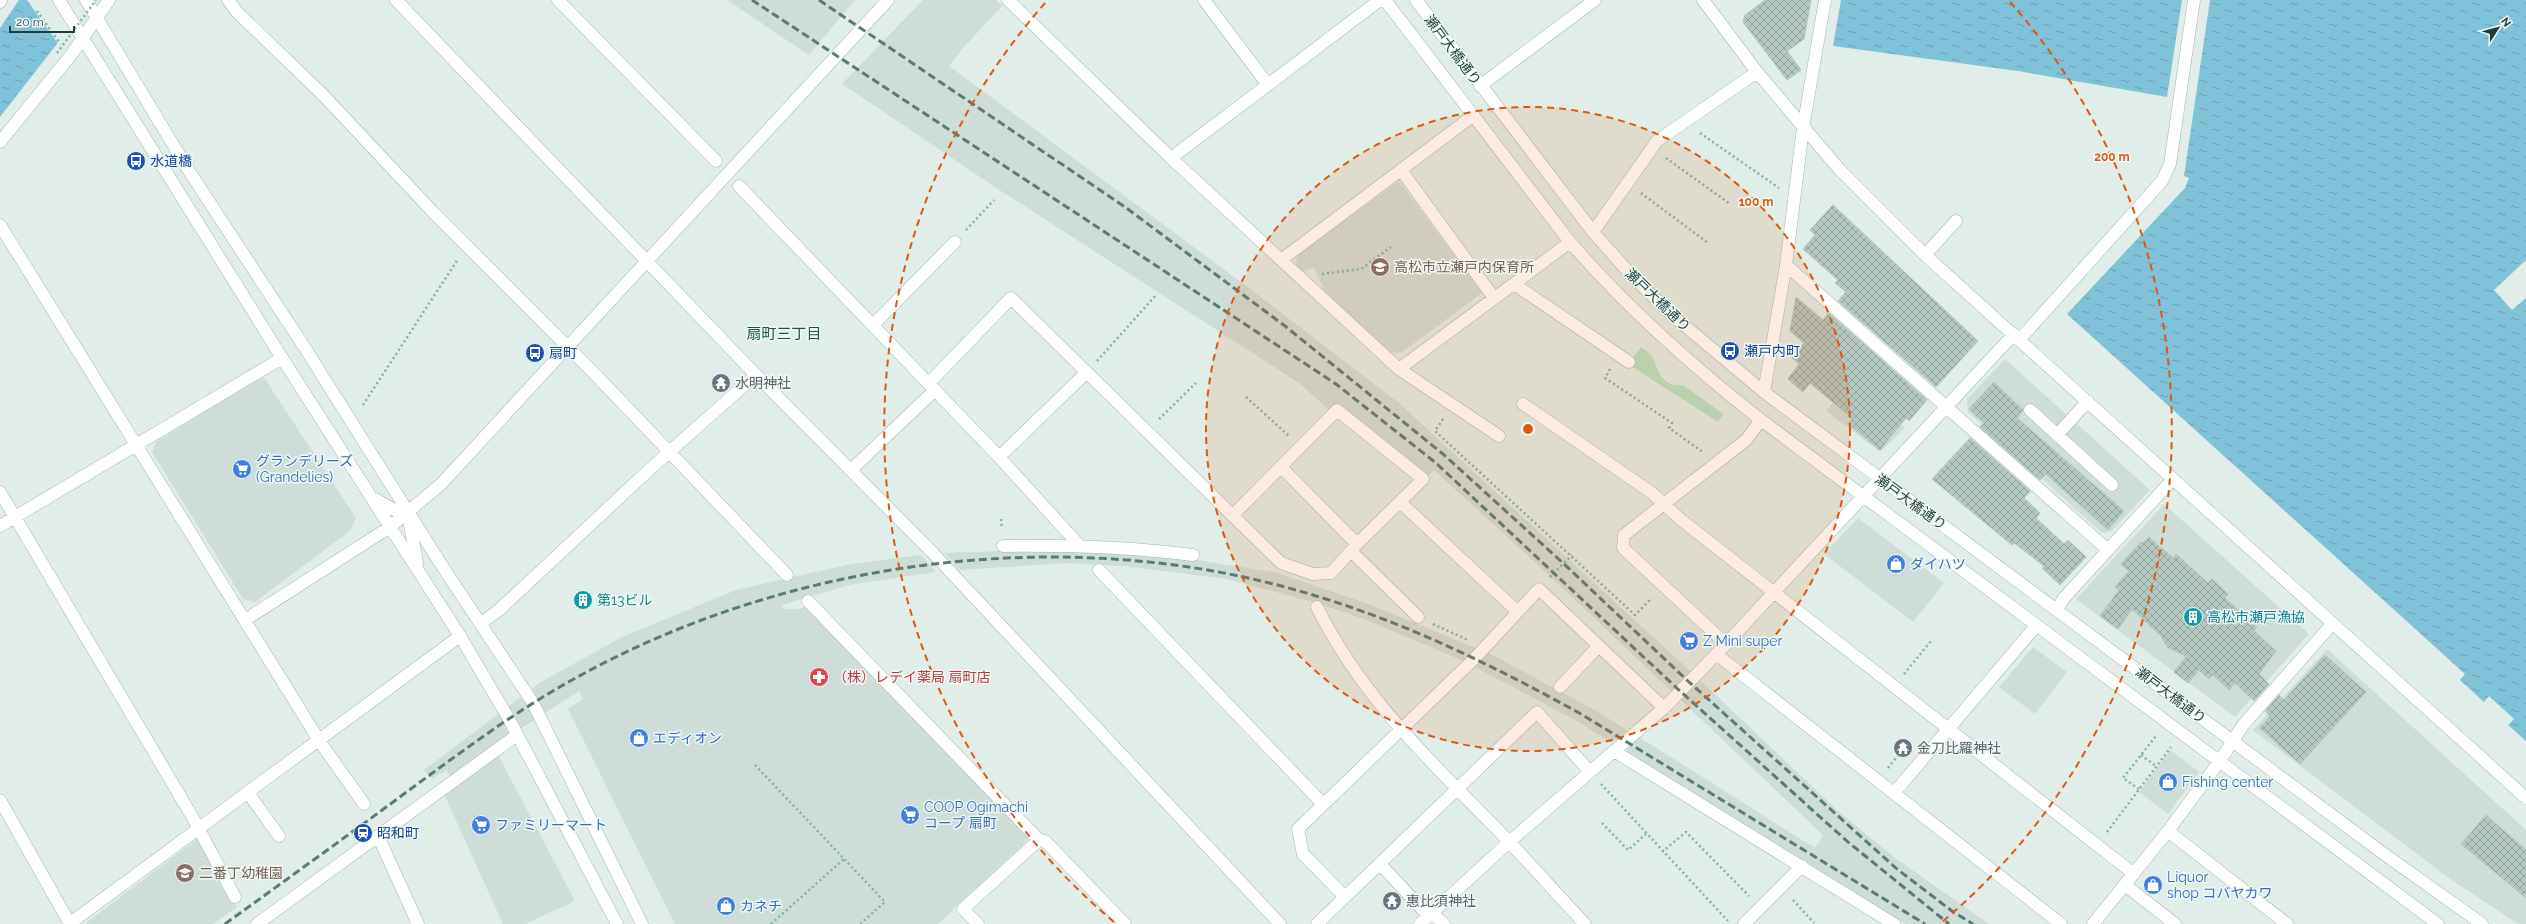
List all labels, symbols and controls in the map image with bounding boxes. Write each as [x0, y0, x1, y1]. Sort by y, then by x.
scale bar [10, 8, 74, 34]
north arrow [2478, 8, 2518, 48]
street label: 瀬戸大橋通り [1421, 12, 1485, 88]
text: 20 m [16, 15, 44, 29]
text: N [2498, 15, 2513, 30]
bus stop icon: 水道橋 [125, 150, 147, 172]
text: 200 m [2094, 150, 2130, 164]
place label: 水道橋 [150, 153, 192, 169]
text: 100 m [1739, 195, 1773, 209]
school or university icon: 高松市立瀬戸内保育所 [1369, 256, 1391, 278]
place label: 高松市立瀬戸内保育所 [1394, 259, 1534, 275]
street label: 瀬戸大橋通り [1622, 265, 1694, 335]
district label: 扇町三丁目 [746, 325, 822, 343]
bus stop icon: 瀬戸内町 [1719, 340, 1741, 362]
bus stop icon: 扇町 [524, 342, 546, 364]
place label: 瀬戸内町 [1744, 343, 1800, 359]
place label: 扇町 [549, 345, 577, 361]
temple icon: 水明神社 [710, 372, 732, 394]
place label: 水明神社 [735, 375, 791, 391]
centre of rings [1521, 422, 1535, 436]
place label: グランデリーズ (Grandelies) [256, 453, 353, 485]
supermarket icon: グランデリーズ (Grandelies) [231, 458, 253, 480]
street label: 瀬戸大橋通り [1872, 471, 1950, 533]
shop icon: ダイハツ [1885, 553, 1907, 575]
place label: ダイハツ [1910, 556, 1966, 572]
building icon: 第13ビル [572, 589, 594, 611]
place label: 第13ビル [597, 592, 652, 608]
building icon: 高松市瀬戸漁協 [2182, 606, 2204, 628]
place label: 高松市瀬戸漁協 [2207, 609, 2305, 625]
supermarket icon: Z Mini super [1678, 630, 1700, 652]
place label: Z Mini super [1703, 633, 1782, 649]
street label: 瀬戸大橋通り [2133, 663, 2209, 727]
pharmacy icon: （株）レデイ薬局 扇町店 [808, 666, 830, 688]
place label: （株）レデイ薬局 扇町店 [833, 669, 991, 685]
shop icon: エディオン [628, 727, 650, 749]
place label: エディオン [653, 730, 722, 746]
temple icon: 金刀比羅神社 [1892, 737, 1914, 759]
place label: 金刀比羅神社 [1917, 740, 2001, 756]
shop icon: Fishing center [2157, 771, 2179, 793]
place label: Fishing center [2182, 774, 2273, 790]
place label: COOP Ogimachi コープ 扇町 [924, 799, 1028, 831]
supermarket icon: COOP Ogimachi コープ 扇町 [899, 804, 921, 826]
supermarket icon: ファミリーマート [470, 814, 492, 836]
place label: ファミリーマート [495, 817, 607, 833]
station icon: 昭和町 [352, 822, 374, 844]
place label: 昭和町 [377, 825, 419, 841]
school or university icon: 二番丁幼稚園 [174, 862, 196, 884]
place label: 二番丁幼稚園 [199, 865, 283, 881]
place label: Liquor shop コバヤカワ [2167, 869, 2272, 901]
shop icon: Liquor shop コバヤカワ [2142, 874, 2164, 896]
temple icon: 惠比須神社 [1381, 890, 1403, 912]
place label: 惠比須神社 [1406, 893, 1476, 909]
shop icon: カネチ [715, 895, 737, 917]
place label: カネチ [740, 898, 782, 914]

